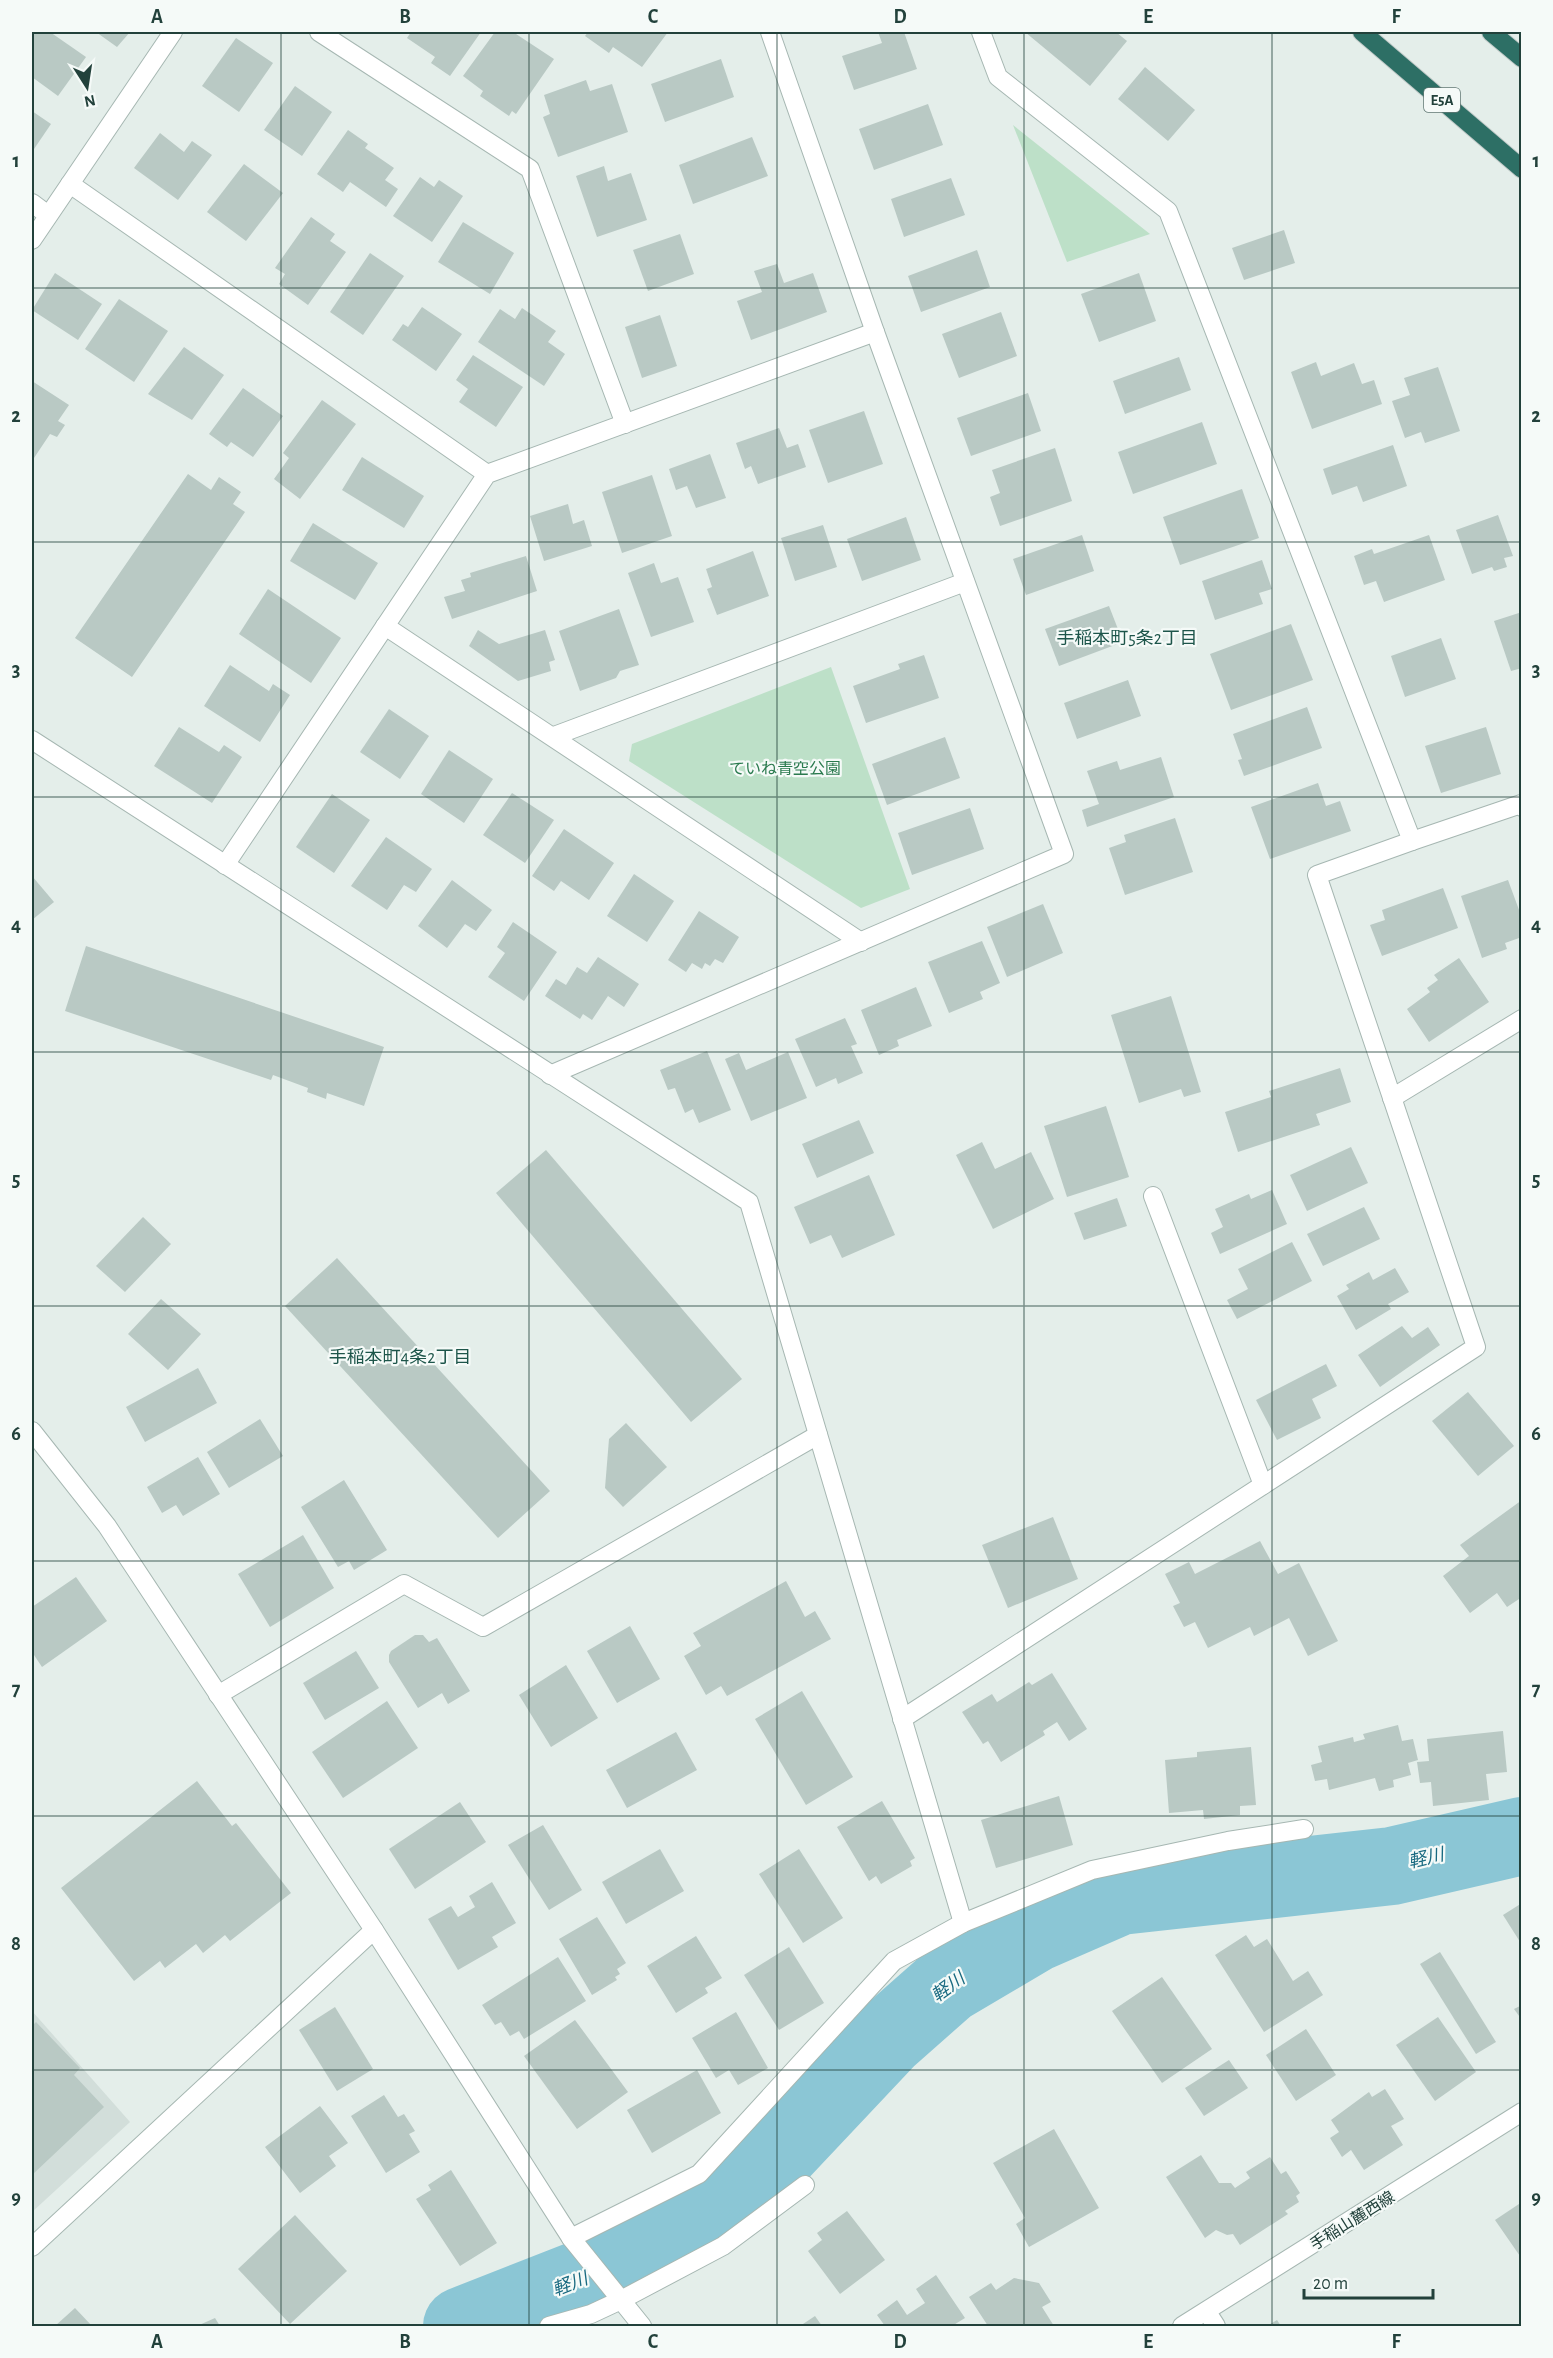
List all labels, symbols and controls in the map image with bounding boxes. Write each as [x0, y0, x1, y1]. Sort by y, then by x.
text: A [151, 7, 163, 27]
text: B [399, 7, 411, 27]
text: C [648, 7, 659, 27]
text: D [893, 7, 907, 27]
text: E [1143, 7, 1153, 27]
text: F [1391, 7, 1401, 27]
north arrow [57, 57, 117, 117]
road number: E5A [1424, 88, 1460, 112]
text: N [83, 92, 97, 110]
text: 1 [12, 151, 20, 171]
text: 1 [1532, 151, 1540, 171]
text: 2 [11, 406, 21, 426]
text: 2 [1531, 406, 1541, 426]
district label: 手稲本町5条2丁目 [1056, 629, 1198, 648]
text: 3 [12, 660, 20, 680]
text: 3 [1532, 660, 1540, 680]
park label: ていね青空公園 [729, 760, 841, 777]
text: 4 [11, 915, 21, 935]
text: 4 [1531, 915, 1541, 935]
text: 5 [12, 1170, 20, 1190]
text: 5 [1532, 1170, 1540, 1190]
district label: 手稲本町4条2丁目 [329, 1348, 471, 1367]
text: 6 [11, 1424, 21, 1444]
text: 6 [1531, 1424, 1541, 1444]
text: 7 [12, 1679, 21, 1699]
text: 7 [1532, 1679, 1541, 1699]
water label: 軽川 [1406, 1844, 1448, 1872]
text: 8 [11, 1934, 21, 1954]
text: 8 [1531, 1934, 1541, 1954]
water label: 軽川 [928, 1967, 970, 2006]
text: 9 [11, 2188, 21, 2208]
street label: 手稲山麓西線 [1307, 2188, 1397, 2253]
text: 9 [1531, 2188, 1541, 2208]
scale bar [1304, 2262, 1433, 2300]
water label: 軽川 [550, 2267, 592, 2300]
text: 20 m [1313, 2275, 1348, 2293]
text: A [151, 2332, 163, 2352]
text: B [399, 2332, 411, 2352]
text: C [648, 2332, 659, 2352]
text: D [893, 2332, 907, 2352]
text: E [1143, 2332, 1153, 2352]
text: F [1391, 2332, 1401, 2352]

